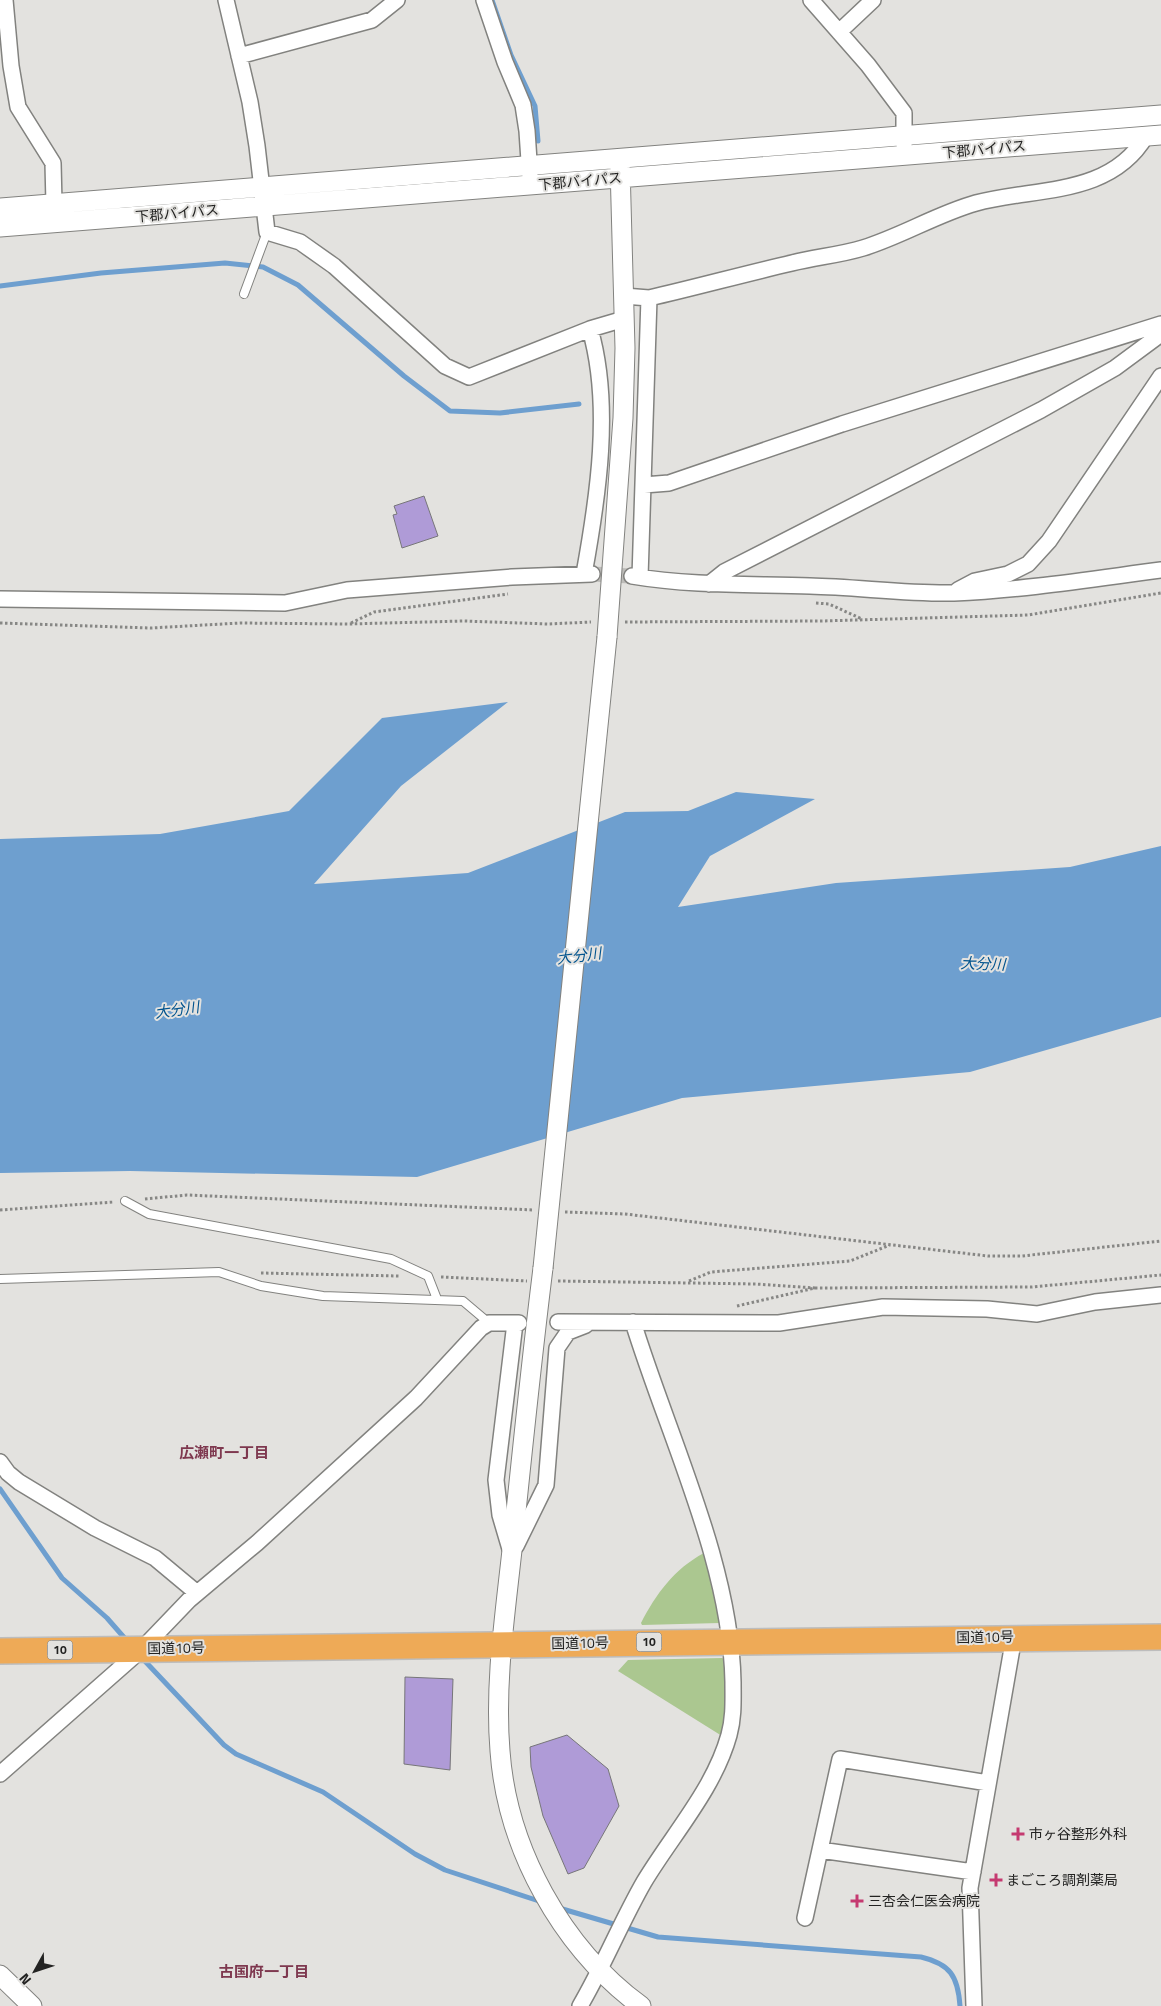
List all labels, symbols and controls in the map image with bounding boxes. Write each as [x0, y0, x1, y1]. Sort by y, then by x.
street label: 下郡バイパス [941, 134, 1027, 163]
street label: 下郡バイパス [537, 166, 623, 195]
street label: 下郡バイパス [134, 198, 220, 227]
water label: 大分川 [555, 941, 605, 970]
water label: 大分川 [960, 951, 1008, 976]
water label: 大分川 [153, 995, 203, 1024]
district label: 広瀬町一丁目 [179, 1441, 269, 1464]
street label: 国道10号 [956, 1625, 1014, 1648]
street label: 国道10号 [551, 1631, 609, 1654]
road number: 10 [636, 1632, 662, 1651]
street label: 国道10号 [147, 1636, 205, 1659]
road number: 10 [48, 1640, 72, 1660]
place label: 市ヶ谷整形外科 [1029, 1823, 1127, 1844]
marker: 市ヶ谷整形外科 [1011, 1827, 1025, 1841]
place label: まごころ調剤薬局 [1006, 1869, 1118, 1890]
marker: まごころ調剤薬局 [990, 1874, 1002, 1886]
place label: 三杏会仁医会病院 [868, 1890, 980, 1911]
marker: 三杏会仁医会病院 [850, 1894, 864, 1908]
north arrow [10, 1946, 60, 1996]
district label: 古国府一丁目 [219, 1960, 309, 1983]
text: N [13, 1969, 36, 1990]

